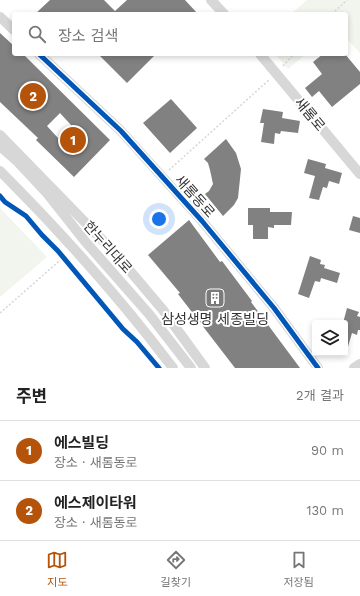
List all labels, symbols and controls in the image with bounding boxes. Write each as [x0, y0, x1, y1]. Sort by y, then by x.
search box [12, 12, 348, 56]
icon: search [26, 23, 48, 45]
text: 장소 검색 [58, 27, 118, 45]
pin: 2 [20, 81, 46, 111]
street label: 새롬로 [291, 94, 329, 134]
pin: 1 [60, 125, 86, 155]
street label: 새롬동로 [172, 171, 218, 221]
your location [149, 209, 169, 229]
street label: 한누리대로 [81, 218, 136, 276]
building icon: 삼성생명 세종빌딩 [204, 287, 226, 309]
place label: 삼성생명 세종빌딩 [161, 311, 269, 327]
map controls [312, 320, 348, 356]
button: layers [312, 320, 348, 356]
text: 주변 [16, 386, 47, 406]
text: 2개 결과 [296, 388, 344, 403]
text: 에스빌딩 [54, 434, 109, 452]
text: 1 [26, 443, 32, 458]
text: 90 m [311, 443, 344, 458]
text: 장소 · 새롬동로 [54, 455, 138, 470]
text: 에스제이타워 [54, 494, 137, 512]
text: 2 [25, 503, 33, 518]
text: 130 m [306, 503, 344, 518]
text: 장소 · 새롬동로 [54, 515, 138, 530]
tab: 지도 [46, 549, 68, 589]
tab: 길찾기 [161, 549, 191, 589]
tab: 저장됨 [283, 549, 314, 589]

